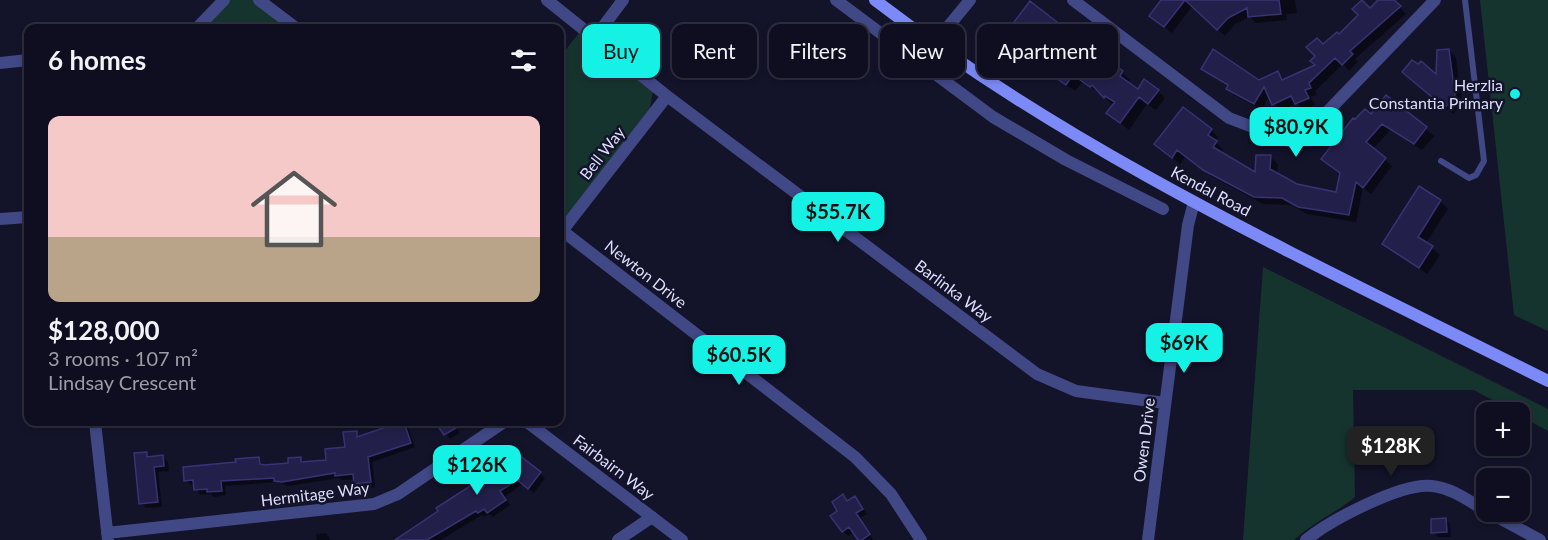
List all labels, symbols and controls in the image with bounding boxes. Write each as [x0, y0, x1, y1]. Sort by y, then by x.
chip: Buy [582, 24, 660, 78]
chip: Rent [672, 24, 757, 78]
chip: Filters [769, 24, 868, 78]
chip: New [880, 24, 965, 78]
chip: Apartment [977, 24, 1118, 78]
text: 6 homes [48, 44, 146, 76]
icon: filters [507, 44, 540, 77]
place label: Herzlia Constantia Primary [1369, 75, 1504, 112]
marker: Herzlia Constantia Primary [1508, 87, 1522, 101]
pin: $80.9K [1247, 107, 1345, 158]
text: $80.9K [1264, 114, 1328, 138]
street label: Bell Way [575, 122, 629, 183]
icon: home [240, 155, 348, 263]
street label: Kendal Road [1168, 162, 1254, 220]
pin: $55.7K [789, 192, 887, 243]
text: $55.7K [806, 199, 870, 223]
street label: Newton Drive [602, 236, 691, 312]
street label: Barlinka Way [912, 255, 997, 326]
text: $128,000 [48, 314, 160, 346]
pin: $69K [1148, 323, 1220, 374]
text: $69K [1160, 330, 1208, 354]
pin: $60.5K [690, 335, 788, 386]
text: $60.5K [707, 342, 771, 366]
text: 3 rooms · 107 m² [48, 346, 198, 370]
text: Lindsay Crescent [48, 370, 196, 394]
street label: Owen Drive [1129, 397, 1158, 483]
map controls [1476, 402, 1530, 522]
button: + [1476, 402, 1530, 456]
pin: $128K [1349, 426, 1433, 477]
street label: Fairbairn Way [570, 430, 659, 504]
text: $128K [1361, 433, 1421, 457]
pin: $126K [435, 445, 519, 496]
text: $126K [447, 452, 507, 476]
button: − [1476, 468, 1530, 522]
street label: Hermitage Way [260, 477, 371, 510]

